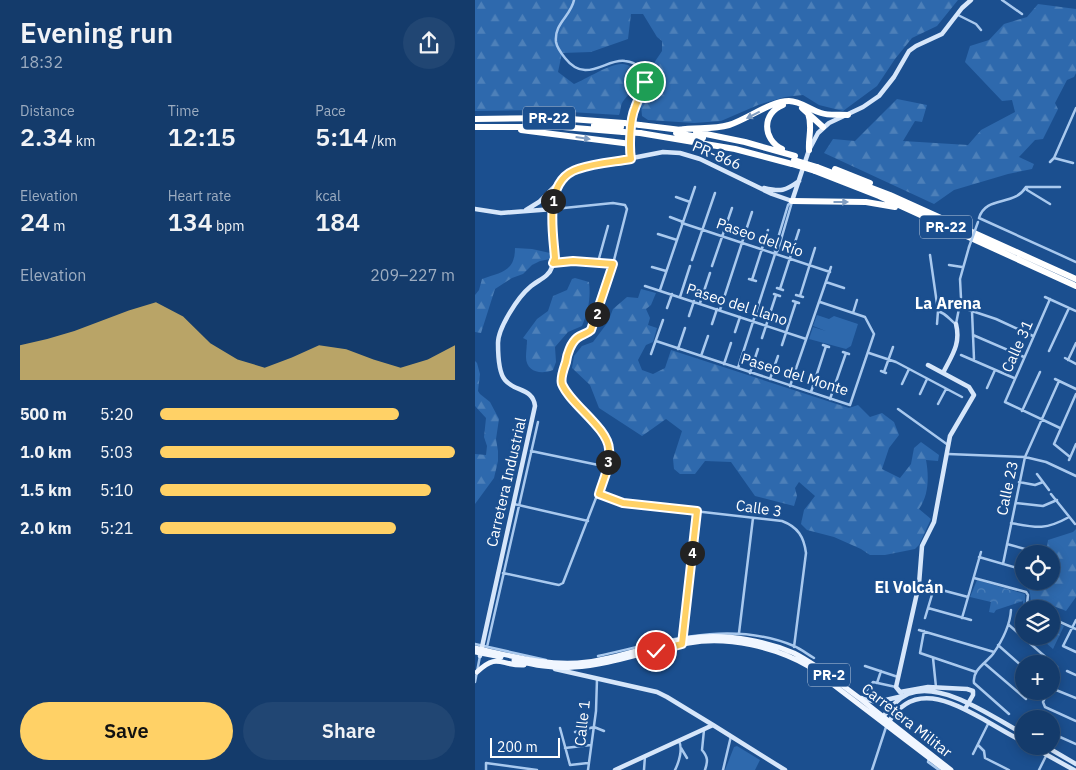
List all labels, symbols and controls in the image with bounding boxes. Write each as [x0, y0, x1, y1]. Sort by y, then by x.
text: Evening run [20, 14, 173, 51]
button: share [403, 17, 455, 69]
text: 18:32 [20, 52, 63, 72]
pin [624, 61, 666, 103]
icon: arrive [631, 68, 659, 96]
text: Distance [20, 102, 75, 120]
text: Time [168, 102, 199, 120]
text: Pace [315, 102, 346, 120]
road number: PR-22 [523, 106, 575, 130]
one-way arrow [746, 111, 760, 119]
text: 2.34 [20, 120, 72, 153]
text: 12:15 [168, 120, 236, 153]
text: 5:14 [315, 120, 368, 153]
text: km [72, 132, 95, 150]
text: /km [368, 132, 397, 150]
one-way arrow [576, 134, 592, 142]
street label: PR-866 [690, 136, 744, 174]
text: Elevation [20, 187, 78, 205]
text: Heart rate [168, 187, 231, 205]
text: kcal [315, 187, 341, 205]
pin: 1 [541, 188, 565, 214]
text: 1 [549, 192, 558, 210]
one-way arrow [833, 198, 849, 206]
text: 24 [20, 205, 50, 238]
text: 134 [168, 205, 213, 238]
text: 184 [315, 205, 360, 238]
street label: Paseo del Río [714, 213, 806, 261]
road number: PR-22 [920, 216, 972, 238]
text: m [50, 217, 66, 235]
text: bpm [213, 217, 244, 235]
text: Elevation [20, 265, 86, 285]
text: 209–227 m [370, 265, 455, 285]
street label: Paseo del Llano [684, 279, 790, 329]
district label: La Arena [915, 293, 981, 313]
pin: 2 [585, 302, 609, 326]
text: 2 [593, 305, 602, 323]
street label: Calle 31 [997, 317, 1037, 375]
street label: Paseo del Monte [739, 349, 851, 399]
text: 500 m [20, 404, 67, 424]
text: 5:20 [100, 404, 133, 424]
street label: Carretera Industrial [482, 415, 530, 549]
text: 1.0 km [20, 442, 71, 462]
text: 5:03 [100, 442, 133, 462]
pin: 3 [595, 450, 621, 474]
text: 3 [604, 453, 613, 471]
street label: Calle 23 [992, 459, 1022, 517]
text: 1.5 km [20, 480, 71, 500]
text: 5:10 [100, 480, 133, 500]
street label: Calle 3 [735, 495, 783, 521]
text: 2.0 km [20, 518, 71, 538]
text: 5:21 [100, 518, 133, 538]
pin: 4 [679, 540, 705, 566]
text: 4 [688, 544, 697, 562]
map controls [1015, 545, 1060, 755]
button: locate [1015, 545, 1060, 590]
district label: El Volcán [875, 577, 943, 597]
button: layers [1015, 600, 1060, 645]
pin [635, 630, 677, 672]
icon: check [642, 637, 670, 665]
button: + [1015, 655, 1060, 700]
road number: PR-2 [808, 664, 850, 686]
street label: Carretera Militar [858, 679, 956, 761]
street label: Calle 1 [570, 699, 594, 747]
button: Save [20, 702, 233, 760]
button: Share [243, 702, 455, 760]
button: − [1015, 710, 1060, 755]
scale bar [490, 735, 560, 758]
text: 200 m [497, 738, 538, 756]

